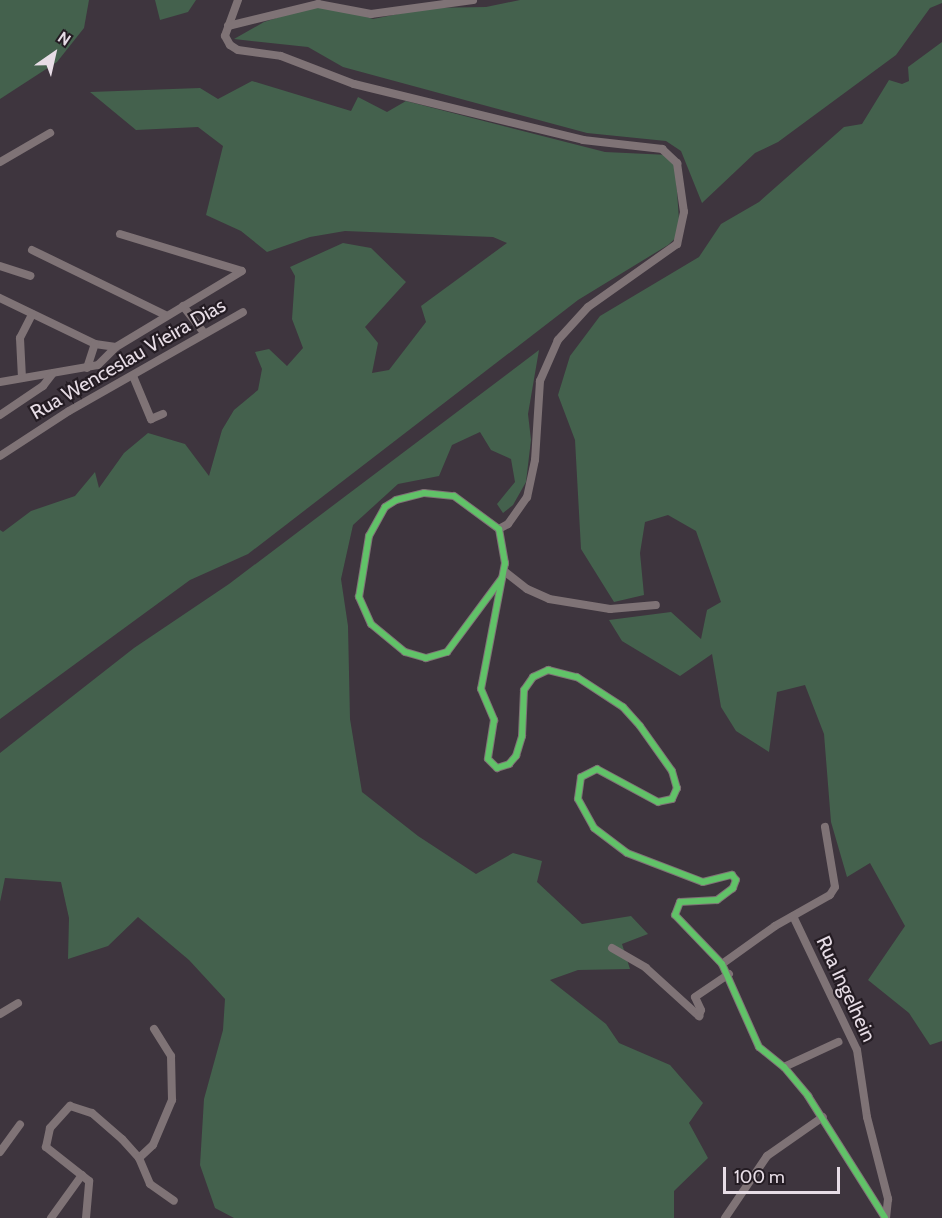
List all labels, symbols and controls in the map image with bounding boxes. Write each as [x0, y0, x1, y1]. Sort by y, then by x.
north arrow [24, 24, 84, 84]
text: N [54, 28, 74, 50]
street label: Rua Wenceslau Vieira Dias [26, 293, 230, 425]
street label: Rua Ingelhein [811, 932, 881, 1046]
scale bar [726, 1155, 843, 1193]
text: 100 m [734, 1166, 785, 1188]

